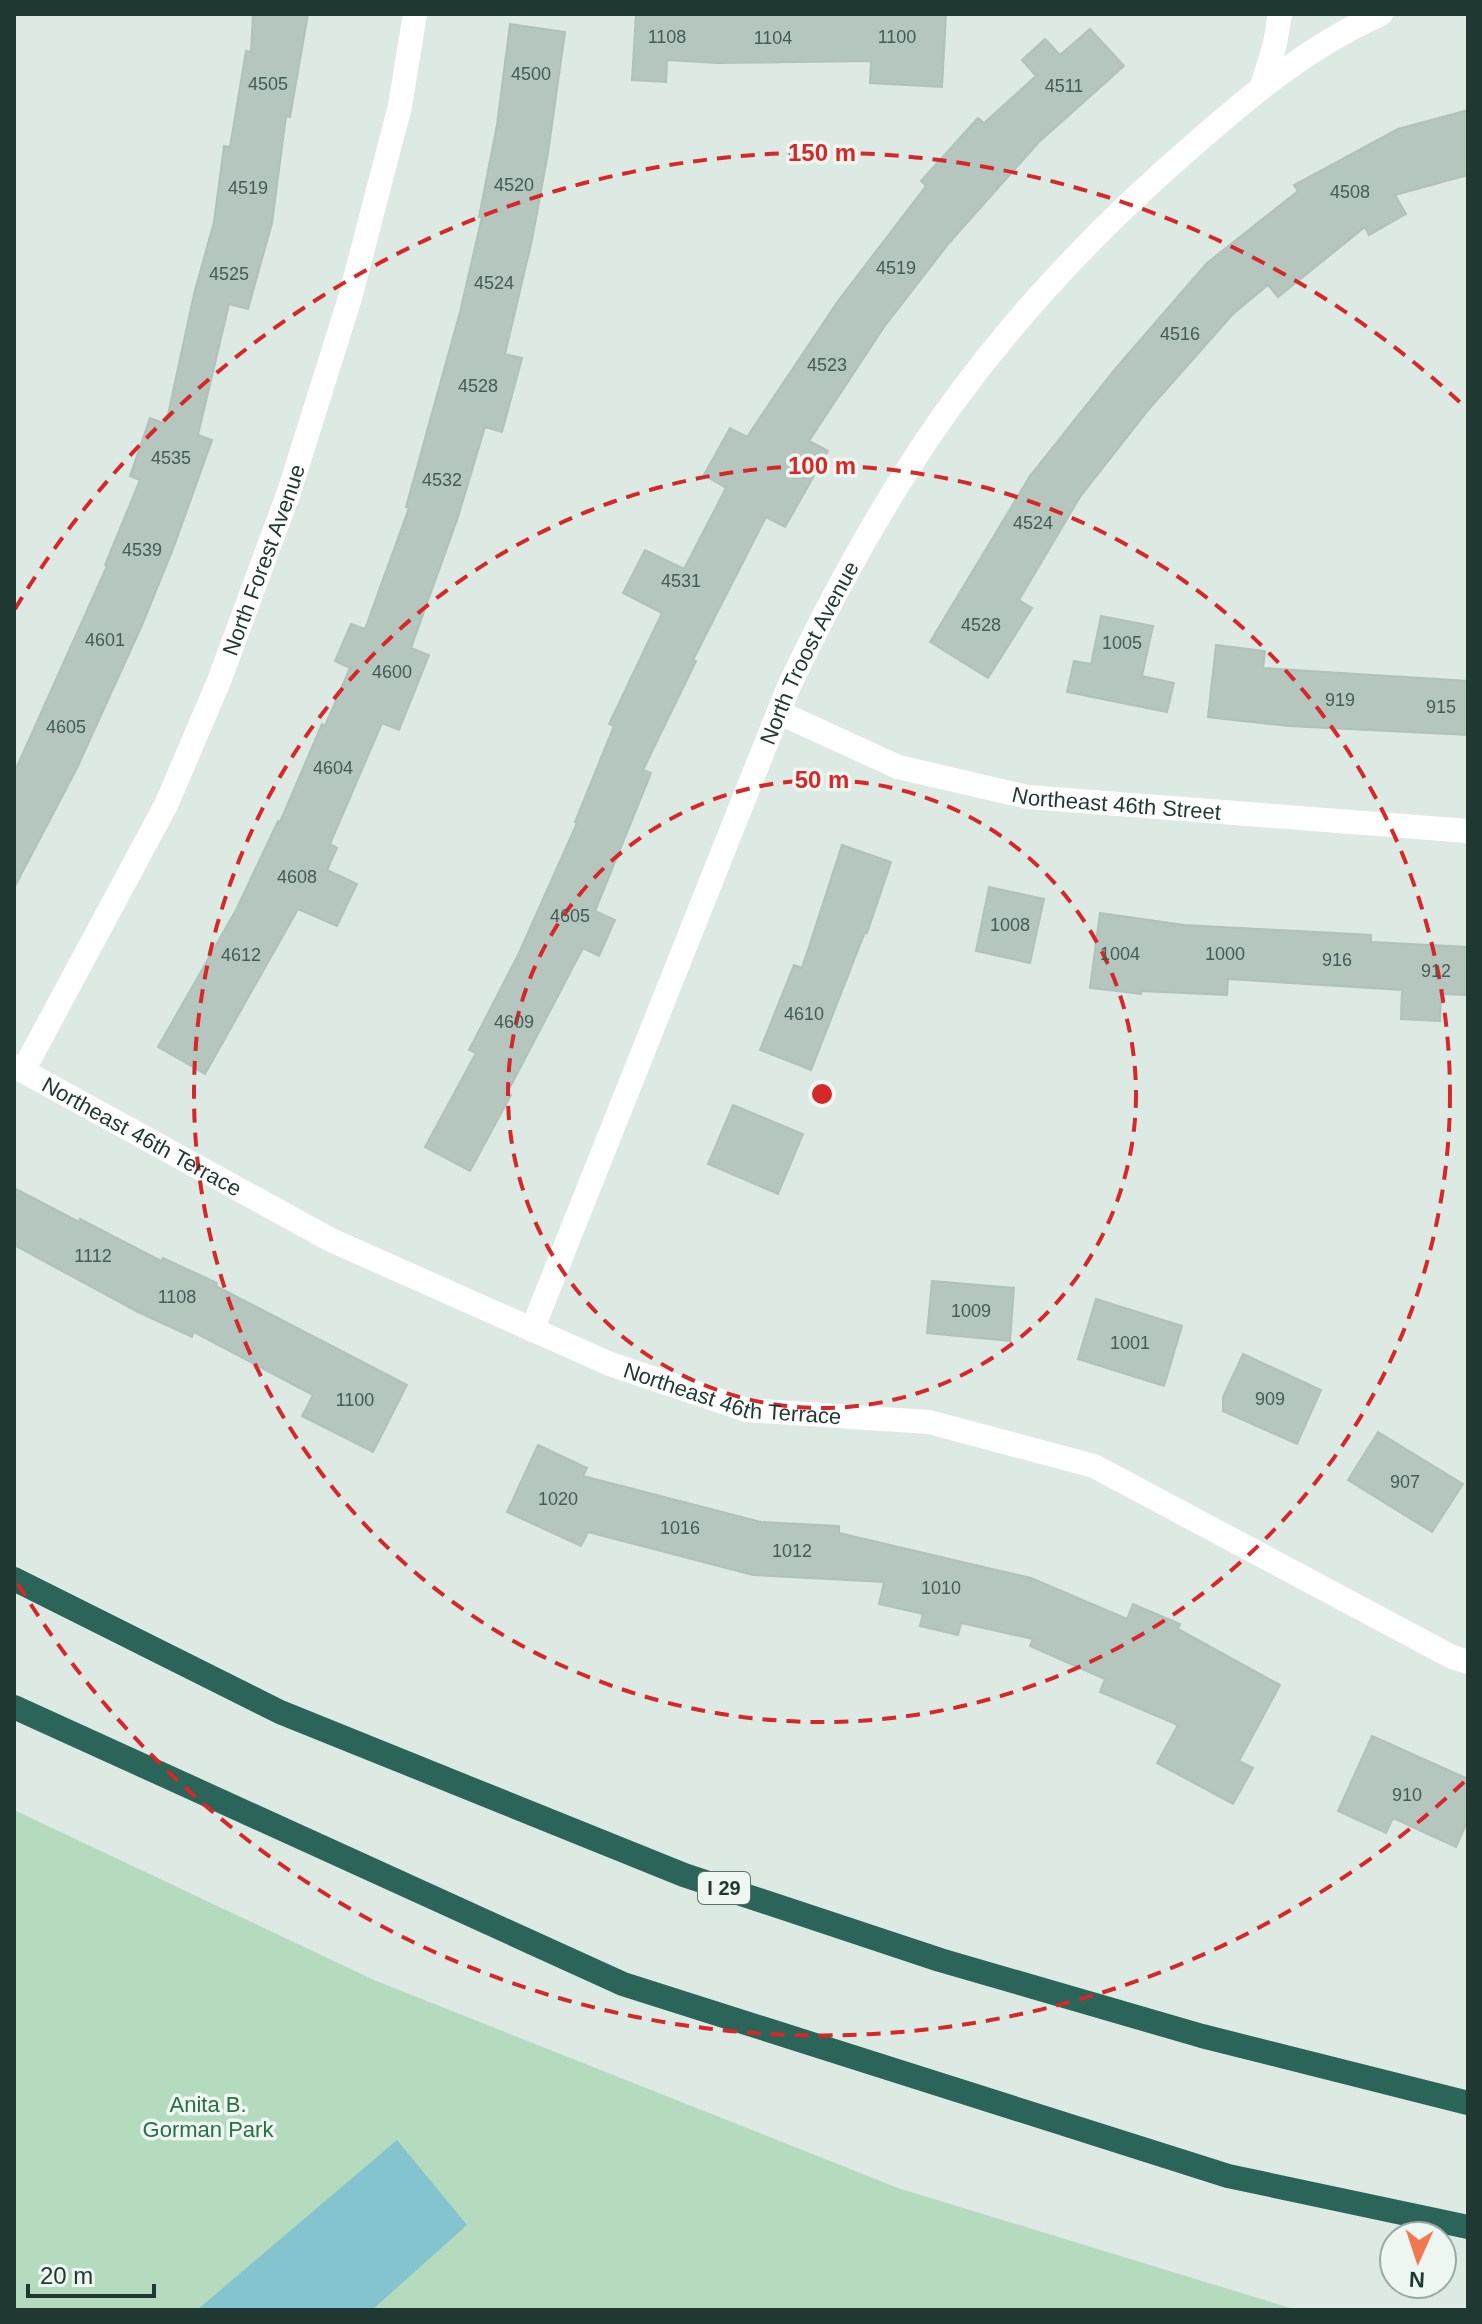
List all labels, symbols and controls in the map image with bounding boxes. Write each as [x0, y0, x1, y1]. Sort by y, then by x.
house number: 1108 [648, 27, 686, 47]
house number: 1100 [878, 27, 916, 47]
house number: 1104 [754, 28, 792, 48]
house number: 4500 [511, 64, 551, 84]
house number: 4505 [248, 74, 288, 94]
house number: 4511 [1045, 76, 1083, 96]
text: 150 m [788, 139, 856, 166]
house number: 4520 [494, 175, 534, 195]
house number: 4519 [228, 178, 268, 198]
house number: 4508 [1330, 182, 1370, 202]
house number: 4519 [876, 258, 916, 278]
house number: 4525 [209, 264, 249, 284]
house number: 4524 [474, 273, 514, 293]
house number: 4516 [1160, 324, 1200, 344]
house number: 4523 [807, 355, 847, 375]
house number: 4528 [458, 376, 498, 396]
house number: 4535 [151, 448, 191, 468]
text: 100 m [788, 452, 856, 479]
street label: North Forest Avenue [217, 461, 309, 659]
house number: 4532 [422, 470, 462, 490]
house number: 4524 [1013, 513, 1053, 533]
house number: 4539 [122, 540, 162, 560]
street label: North Troost Avenue [755, 557, 863, 748]
house number: 4531 [661, 571, 701, 591]
house number: 4528 [961, 615, 1001, 635]
house number: 4601 [85, 630, 125, 650]
house number: 1005 [1102, 633, 1142, 653]
house number: 4600 [372, 662, 412, 682]
house number: 919 [1325, 690, 1355, 710]
house number: 915 [1426, 697, 1456, 717]
house number: 4605 [46, 717, 86, 737]
house number: 4604 [313, 758, 353, 778]
text: 50 m [795, 766, 849, 793]
street label: Northeast 46th Street [1010, 781, 1222, 824]
house number: 4608 [277, 867, 317, 887]
house number: 4605 [550, 906, 590, 926]
house number: 1008 [990, 915, 1030, 935]
house number: 1004 [1100, 944, 1140, 964]
house number: 1000 [1205, 944, 1245, 964]
house number: 4612 [221, 945, 261, 965]
house number: 916 [1322, 950, 1352, 970]
house number: 912 [1421, 961, 1451, 981]
house number: 4610 [784, 1004, 824, 1024]
house number: 4609 [494, 1012, 534, 1032]
street label: Northeast 46th Terrace [38, 1071, 246, 1201]
centre of rings [808, 1080, 836, 1108]
house number: 1112 [74, 1246, 112, 1266]
house number: 1108 [158, 1287, 196, 1307]
house number: 1009 [951, 1301, 991, 1321]
house number: 1001 [1110, 1333, 1150, 1353]
street label: Northeast 46th Terrace [621, 1357, 842, 1429]
house number: 909 [1255, 1389, 1285, 1409]
house number: 1100 [336, 1390, 374, 1410]
house number: 907 [1390, 1472, 1420, 1492]
house number: 1020 [538, 1489, 578, 1509]
house number: 1016 [660, 1518, 700, 1538]
house number: 1012 [772, 1541, 812, 1561]
house number: 1010 [921, 1578, 961, 1598]
house number: 910 [1392, 1785, 1422, 1805]
road number: I 29 [698, 1872, 750, 1904]
park label: Anita B. Gorman Park [143, 2092, 274, 2142]
north arrow [1378, 2220, 1458, 2300]
scale bar [28, 2248, 154, 2298]
text: 20 m [40, 2262, 93, 2289]
text: N [1408, 2267, 1426, 2292]

